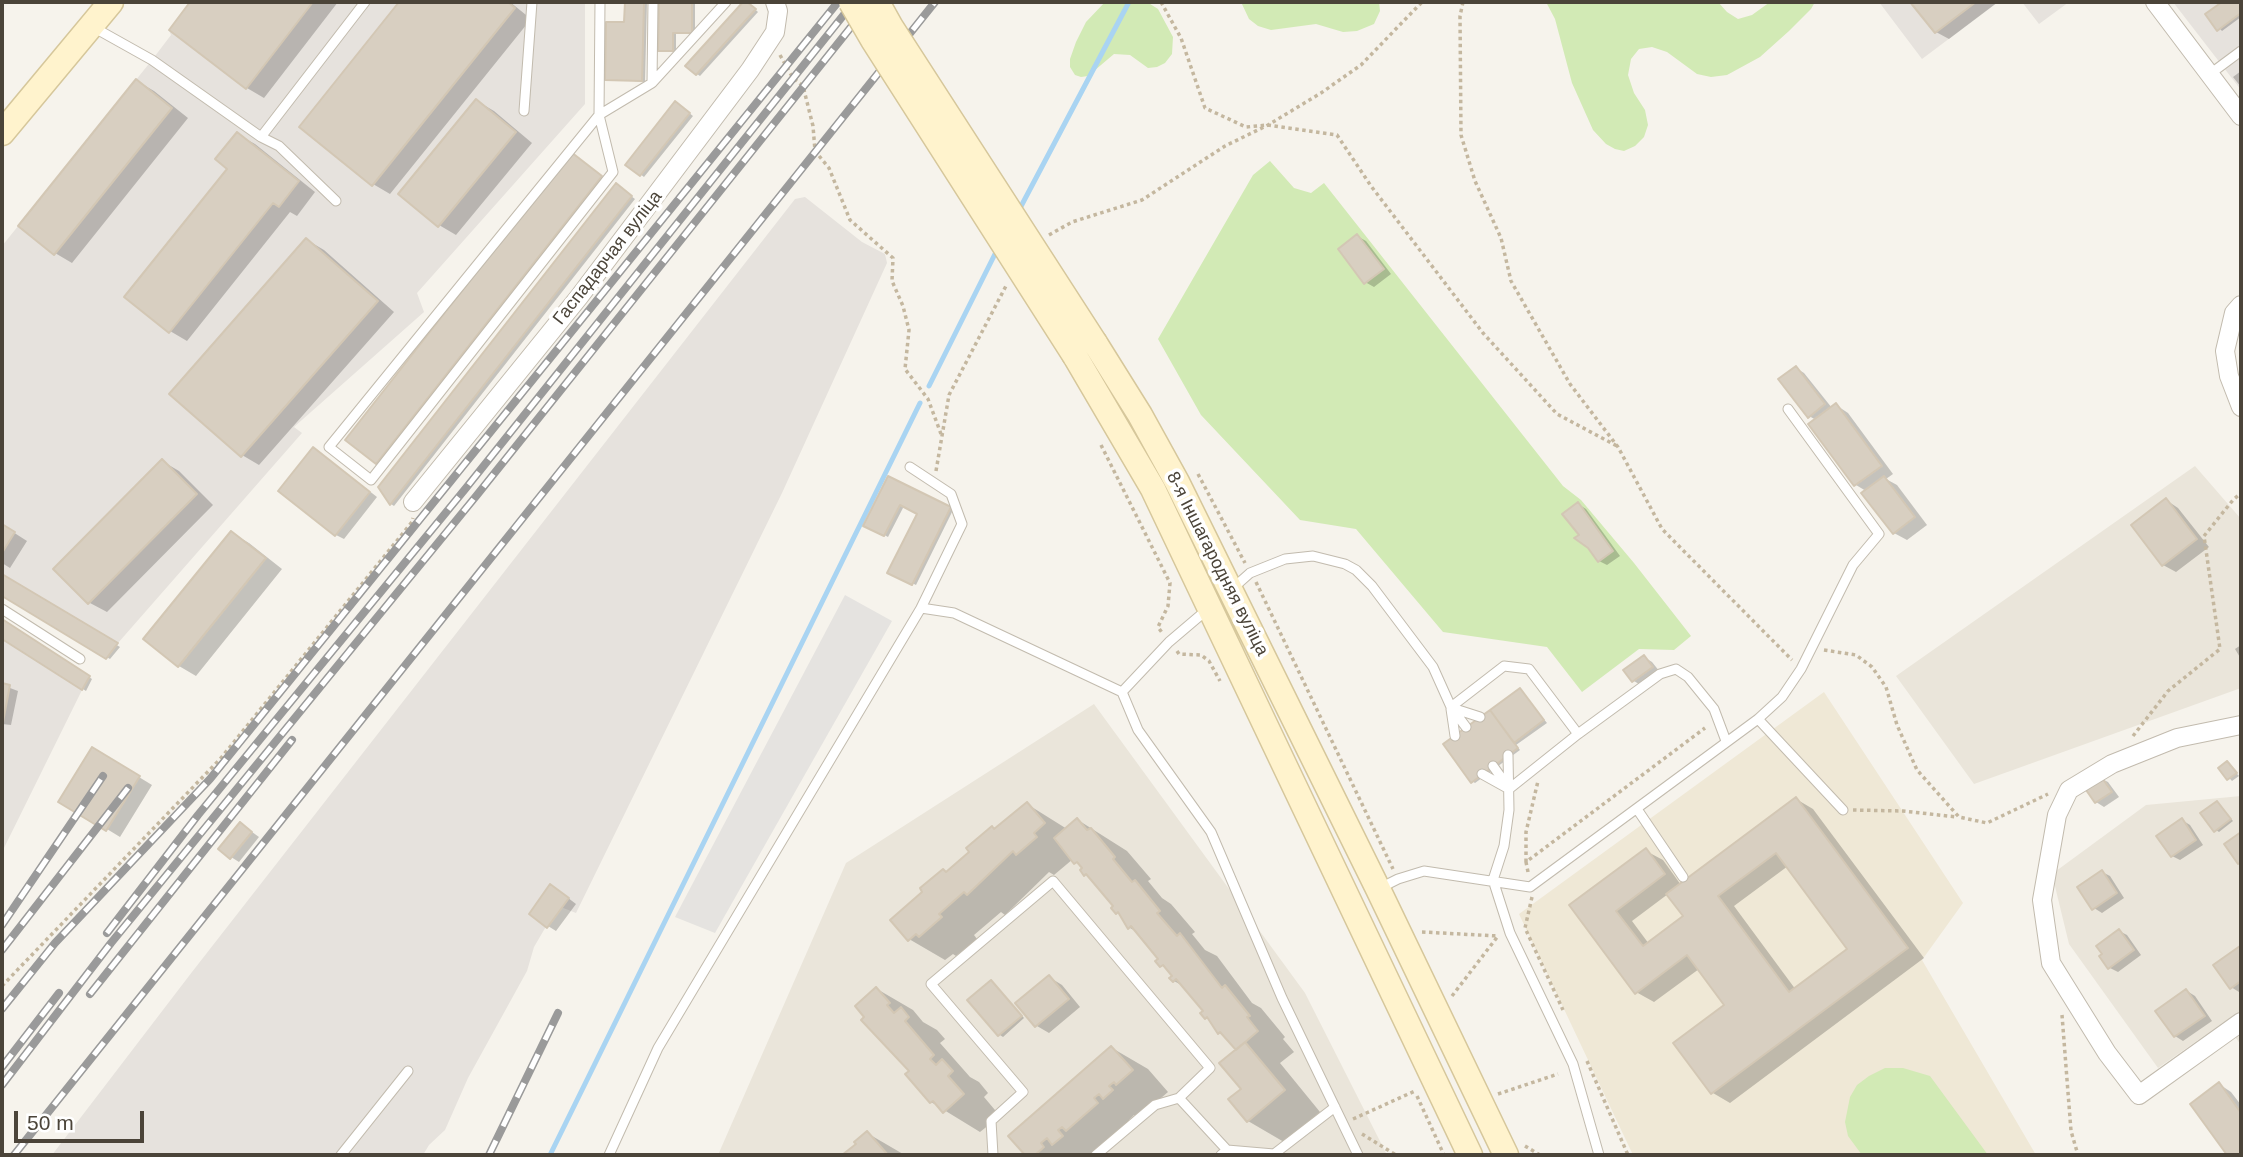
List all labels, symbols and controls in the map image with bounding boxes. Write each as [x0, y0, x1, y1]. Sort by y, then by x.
street label: Гаспадарчая вуліца [549, 187, 667, 329]
street label: 8-я Іншагародняя вуліца [1161, 468, 1273, 660]
scale bar [18, 1098, 147, 1142]
text: 50 m [27, 1111, 74, 1134]

